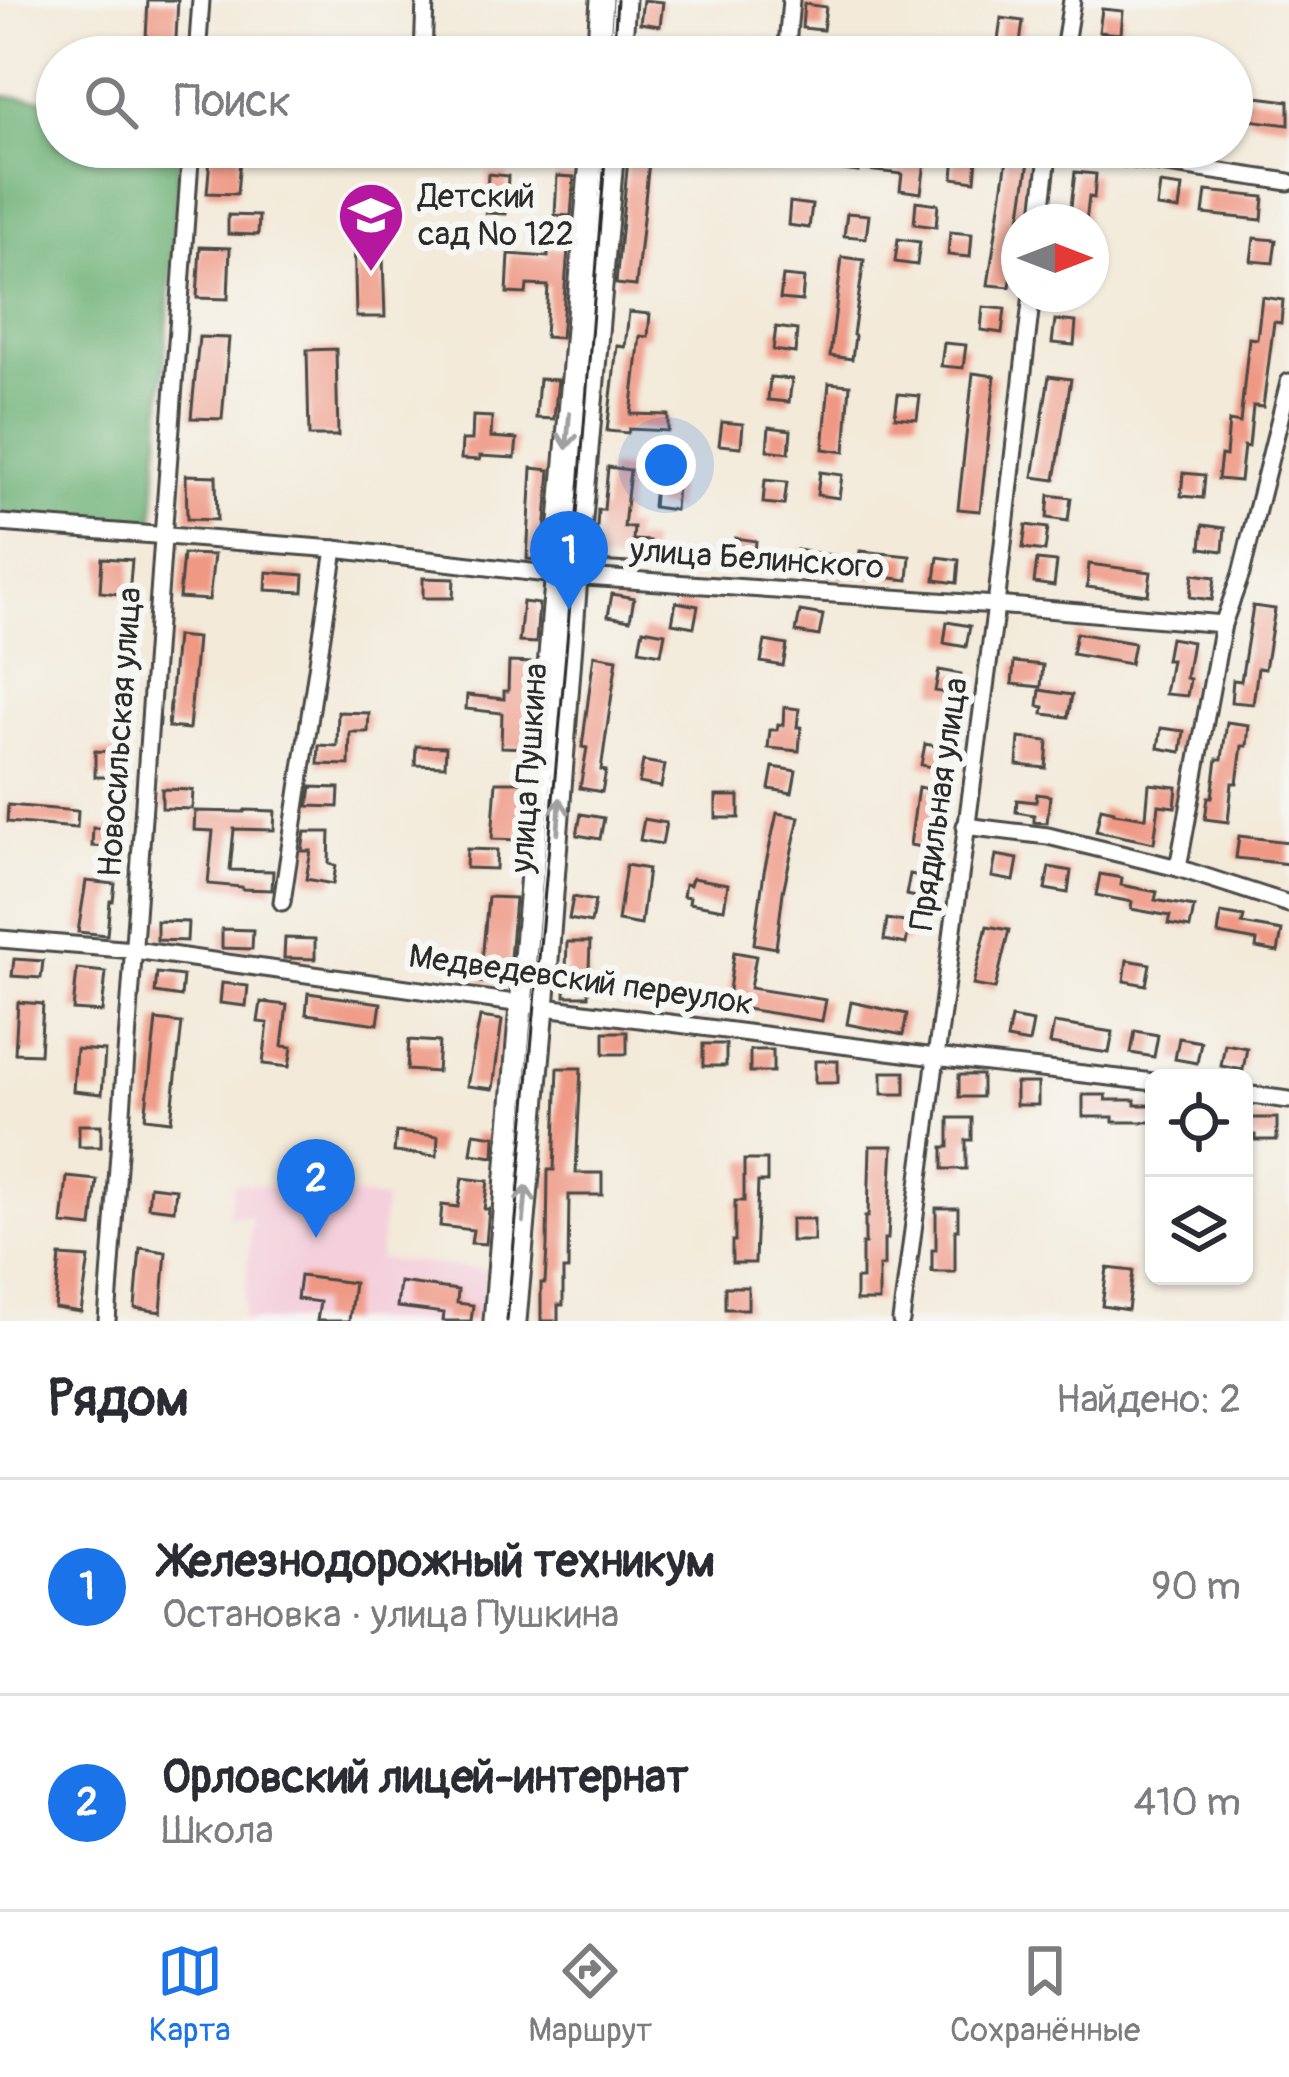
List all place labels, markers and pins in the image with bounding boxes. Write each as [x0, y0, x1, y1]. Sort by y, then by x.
place label: Детский сад № 122 [417, 176, 574, 255]
school or university icon: Детский сад № 122 [336, 180, 406, 274]
pin: 1 [530, 511, 608, 610]
pin: 2 [277, 1139, 355, 1238]

